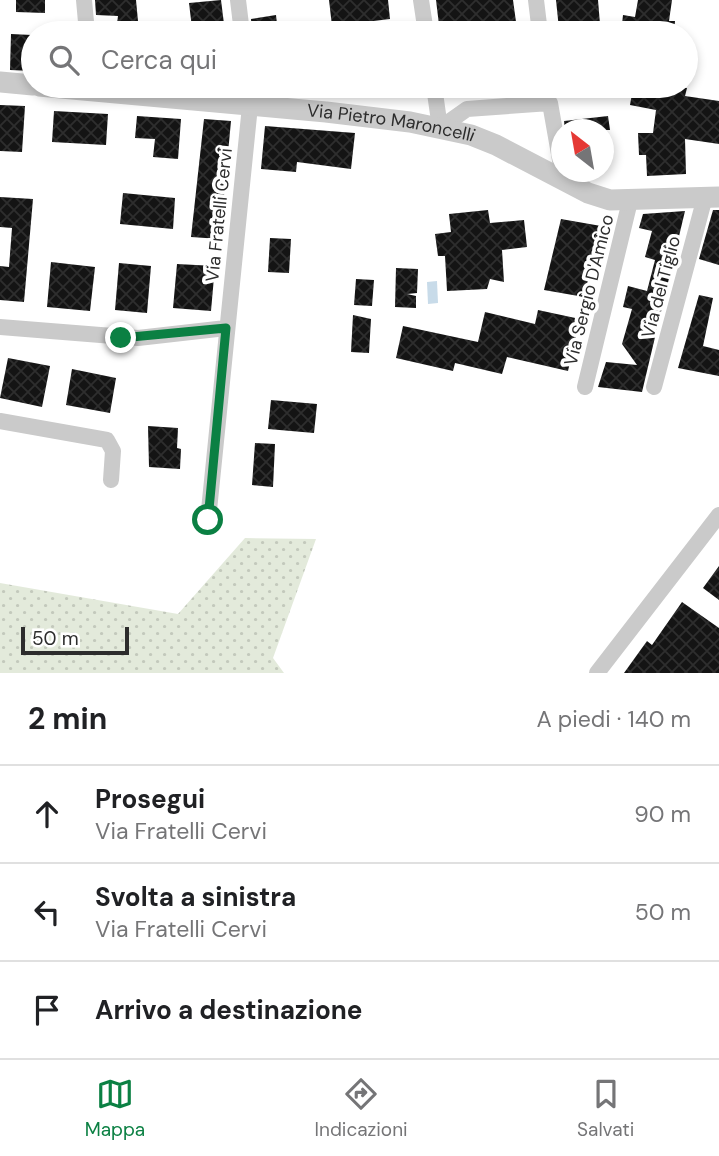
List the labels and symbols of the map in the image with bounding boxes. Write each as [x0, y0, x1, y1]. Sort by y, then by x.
street label: Via Pietro Maroncelli [306, 98, 479, 148]
north arrow [551, 119, 614, 182]
street label: Via Fratelli Cervi [200, 147, 238, 283]
street label: Via Sergio D'Amico [559, 212, 619, 368]
street label: Via del Tiglio [636, 233, 686, 341]
route end [105, 322, 136, 353]
route start [192, 504, 223, 535]
scale bar [21, 624, 130, 656]

